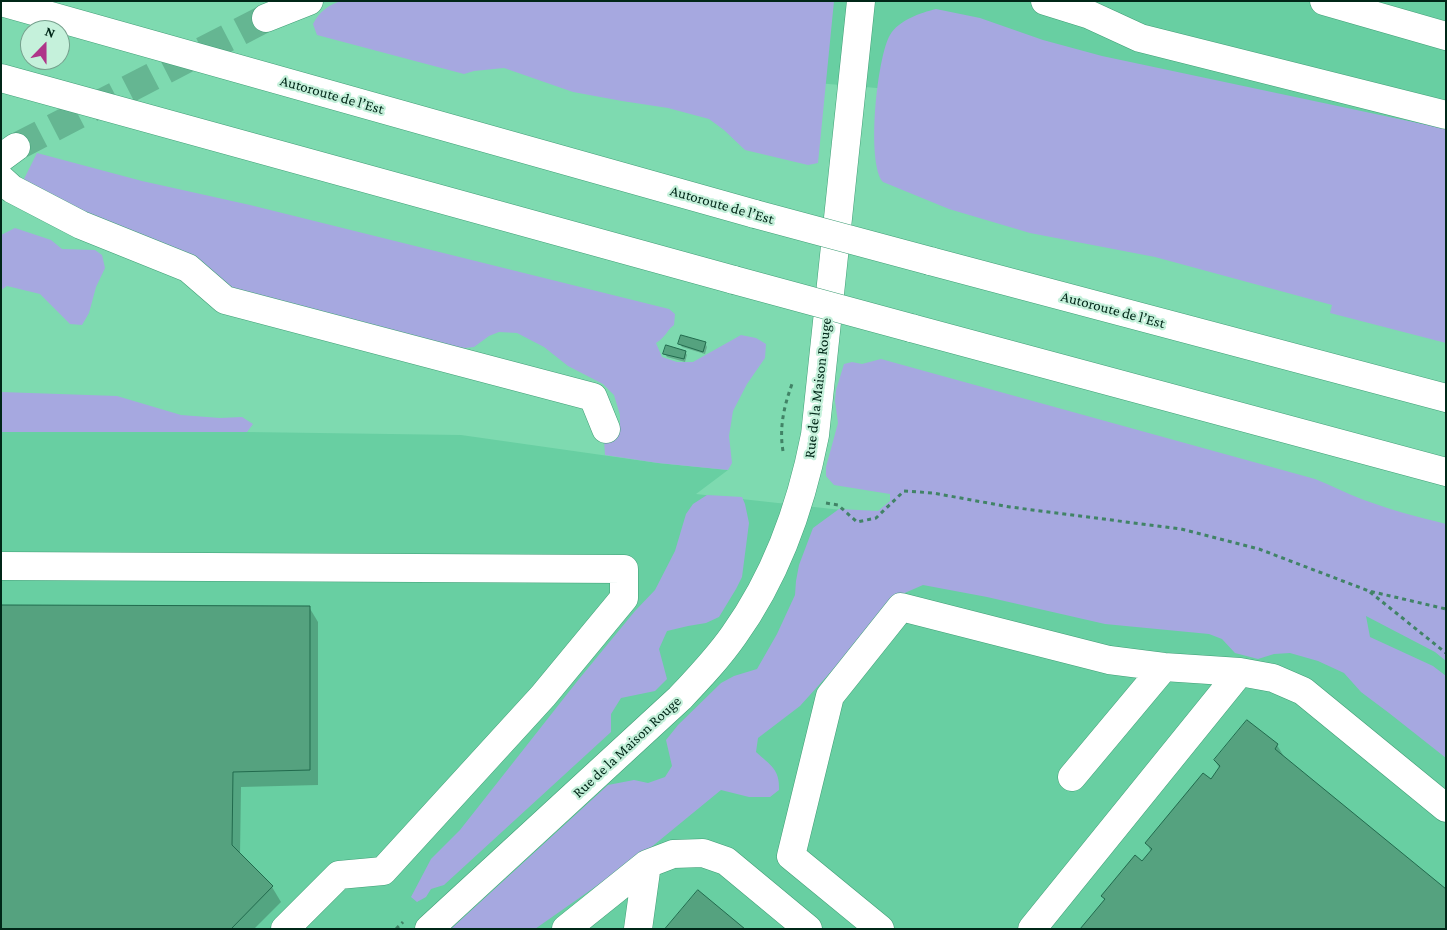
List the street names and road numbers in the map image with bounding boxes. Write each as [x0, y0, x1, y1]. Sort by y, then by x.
street label: Autoroute de l’Est [278, 72, 386, 118]
street label: Autoroute de l’Est [668, 182, 776, 228]
street label: Autoroute de l’Est [1059, 287, 1167, 333]
street label: Rue de la Maison Rouge [800, 317, 836, 459]
street label: Rue de la Maison Rouge [569, 692, 685, 802]

